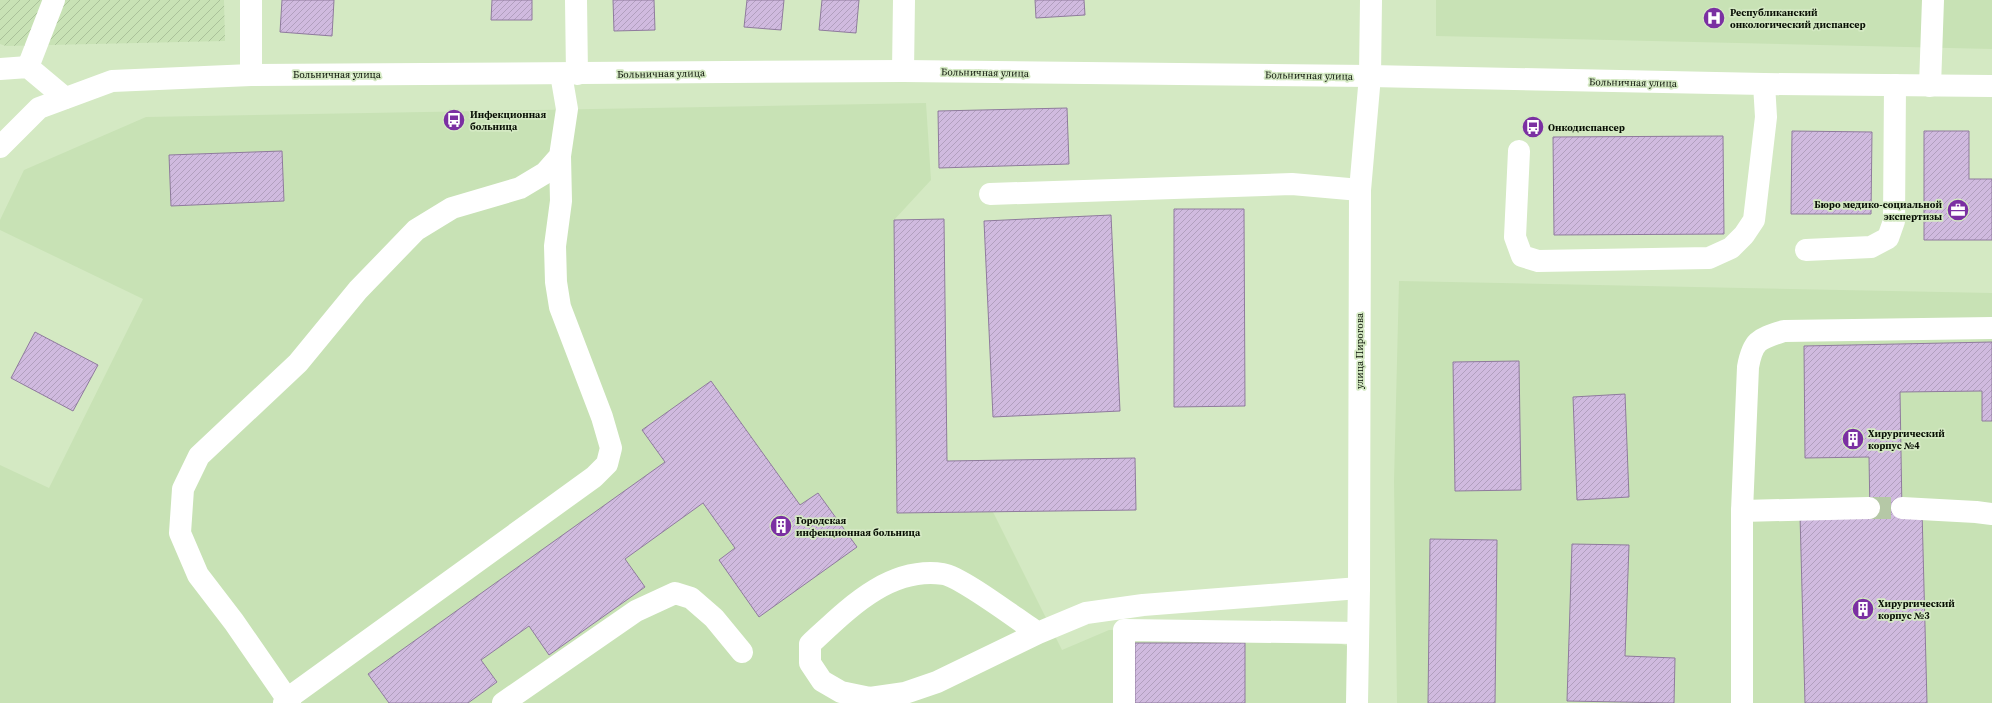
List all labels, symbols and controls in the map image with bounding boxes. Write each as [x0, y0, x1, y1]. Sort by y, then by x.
hospital icon: Республиканский онкологический диспансер [1701, 5, 1727, 31]
place label: Республиканский онкологический диспансер [1730, 6, 1866, 31]
street label: Больничная улица [941, 65, 1030, 80]
street label: Больничная улица [617, 66, 706, 81]
street label: Больничная улица [293, 68, 382, 81]
street label: Больничная улица [1265, 68, 1354, 83]
street label: Больничная улица [1589, 75, 1678, 90]
bus stop icon: Инфекционная больница [441, 107, 467, 133]
place label: Инфекционная больница [470, 108, 546, 133]
bus stop icon: Онкодиспансер [1520, 114, 1546, 140]
place label: Онкодиспансер [1548, 121, 1625, 134]
office icon: Бюро медико-социальной экспертизы [1945, 197, 1971, 223]
place label: Бюро медико-социальной экспертизы [1814, 198, 1942, 223]
street label: улица Пирогова [1353, 312, 1366, 389]
building icon: Хирургический корпус №4 [1840, 426, 1866, 452]
place label: Хирургический корпус №4 [1868, 427, 1945, 452]
building icon: Городская инфекционная больница [768, 513, 794, 539]
place label: Городская инфекционная больница [796, 514, 921, 539]
building icon: Хирургический корпус №3 [1850, 596, 1876, 622]
place label: Хирургический корпус №3 [1878, 597, 1955, 622]

